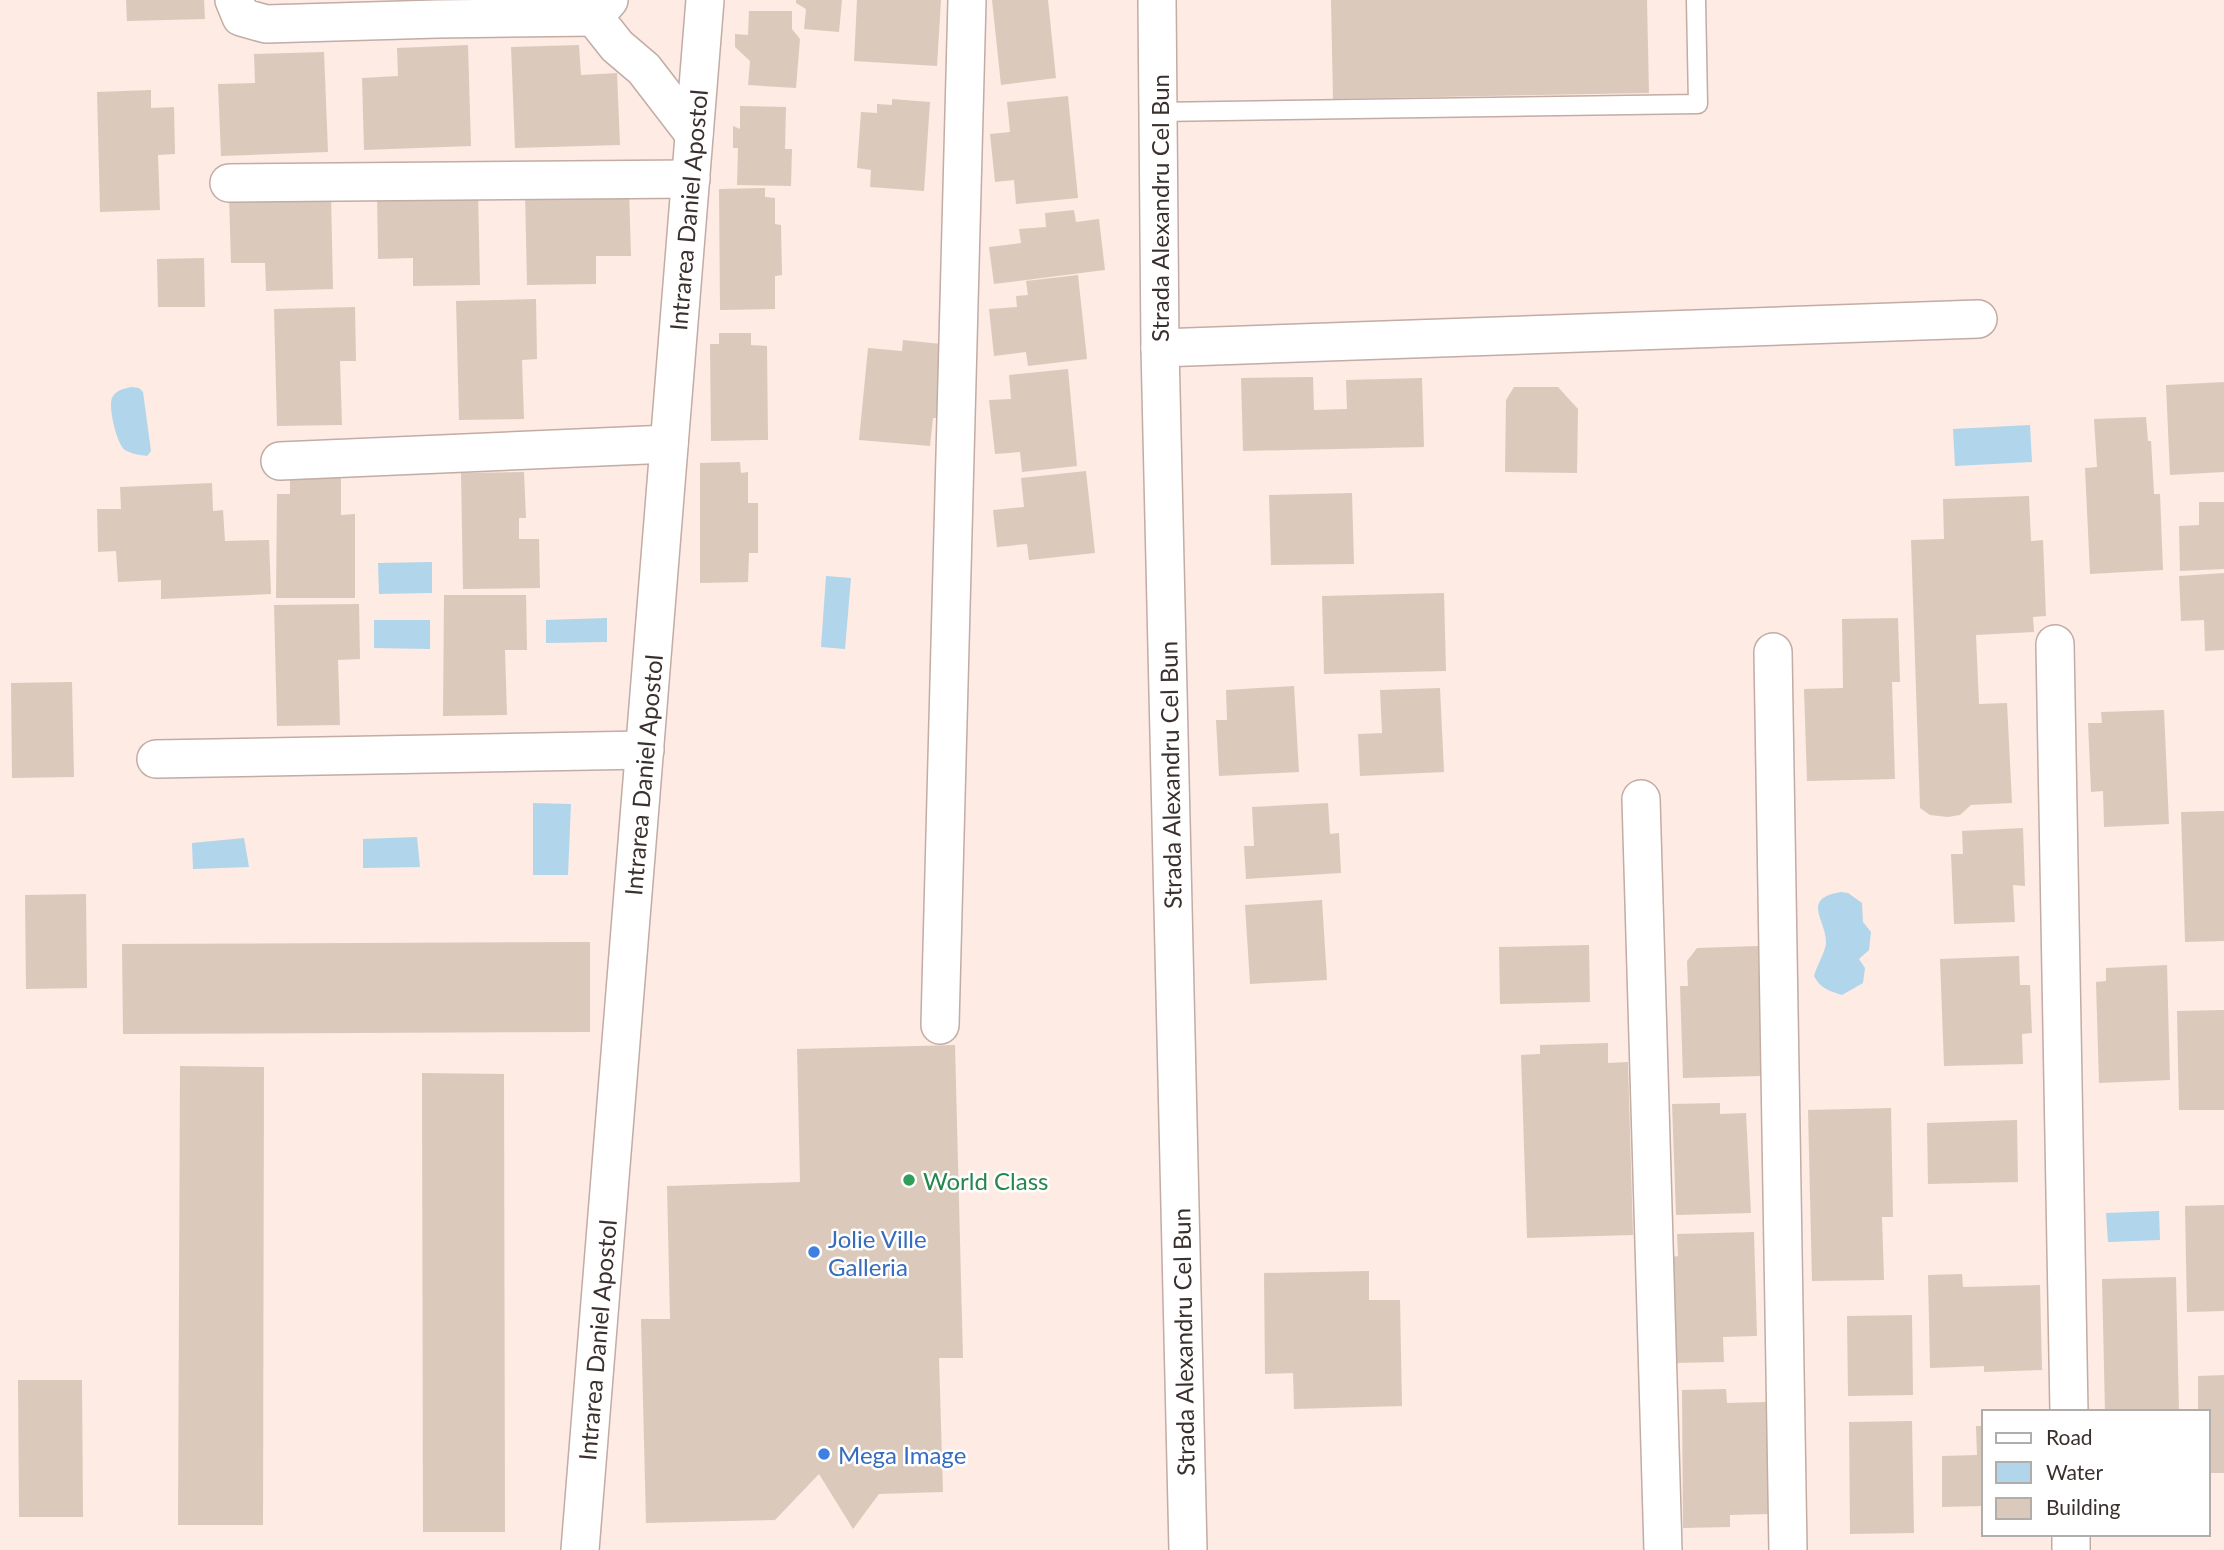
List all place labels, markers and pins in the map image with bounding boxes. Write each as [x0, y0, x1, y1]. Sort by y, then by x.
place label: World Class [923, 1166, 1049, 1195]
marker: World Class [901, 1172, 917, 1188]
place label: Jolie Ville Galleria [828, 1224, 927, 1281]
marker: Jolie Ville Galleria [806, 1244, 822, 1260]
place label: Mega Image [838, 1440, 966, 1469]
marker: Mega Image [816, 1446, 832, 1462]

